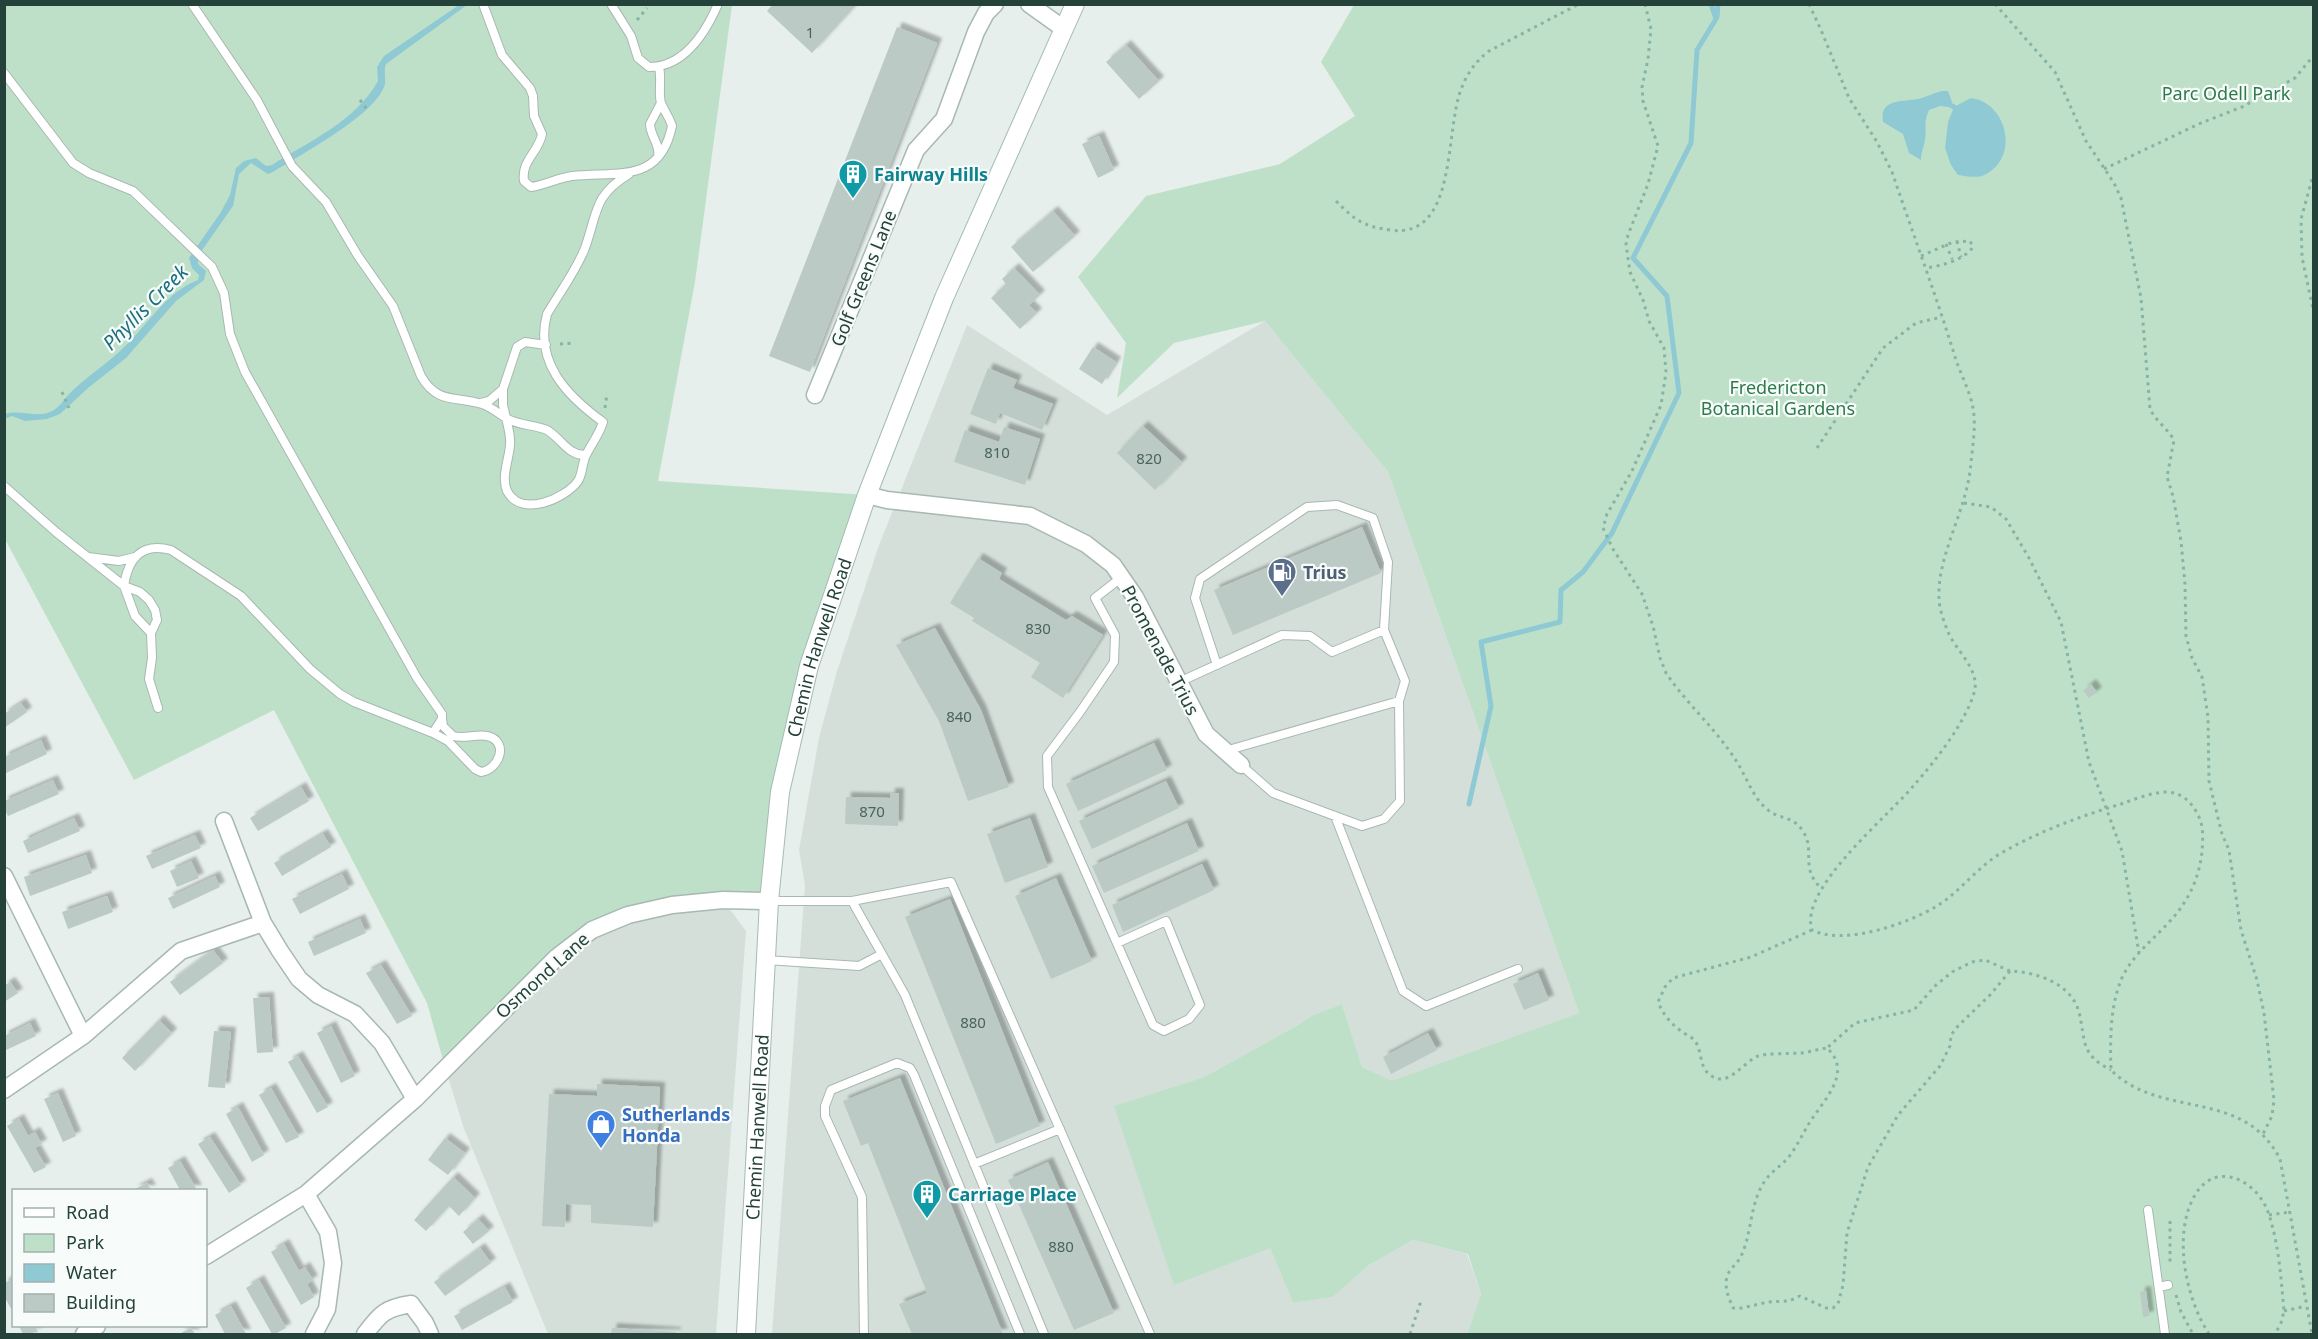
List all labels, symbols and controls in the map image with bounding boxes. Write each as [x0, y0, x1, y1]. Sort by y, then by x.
house number: 1 [806, 22, 814, 42]
park label: Parc Odell Park [2162, 81, 2291, 105]
building icon: Fairway Hills [837, 158, 869, 200]
place label: Fairway Hills [874, 162, 988, 186]
street label: Golf Greens Lane [825, 206, 901, 350]
water label: Phyllis Creek [96, 258, 194, 356]
park label: Fredericton Botanical Gardens [1701, 375, 1855, 420]
house number: 810 [984, 442, 1010, 462]
house number: 820 [1136, 448, 1162, 468]
street label: Chemin Hanwell Road [781, 555, 857, 739]
fuel station icon: Trius [1266, 556, 1298, 598]
place label: Trius [1303, 560, 1347, 584]
street label: Promenade Trius [1117, 581, 1205, 719]
house number: 830 [1025, 618, 1051, 638]
house number: 840 [946, 706, 972, 726]
house number: 870 [859, 801, 885, 821]
street label: Osmond Lane [490, 927, 594, 1023]
house number: 880 [960, 1012, 986, 1032]
street label: Chemin Hanwell Road [740, 1034, 774, 1221]
place label: Sutherlands Honda [622, 1102, 730, 1147]
shop icon: Sutherlands Honda [585, 1108, 617, 1150]
building icon: Carriage Place [911, 1178, 943, 1220]
place label: Carriage Place [948, 1182, 1077, 1206]
legend [12, 1189, 207, 1327]
text: Road [66, 1200, 109, 1224]
text: Park [66, 1230, 104, 1254]
house number: 880 [1048, 1236, 1074, 1256]
text: Water [66, 1260, 117, 1284]
text: Building [66, 1290, 136, 1314]

